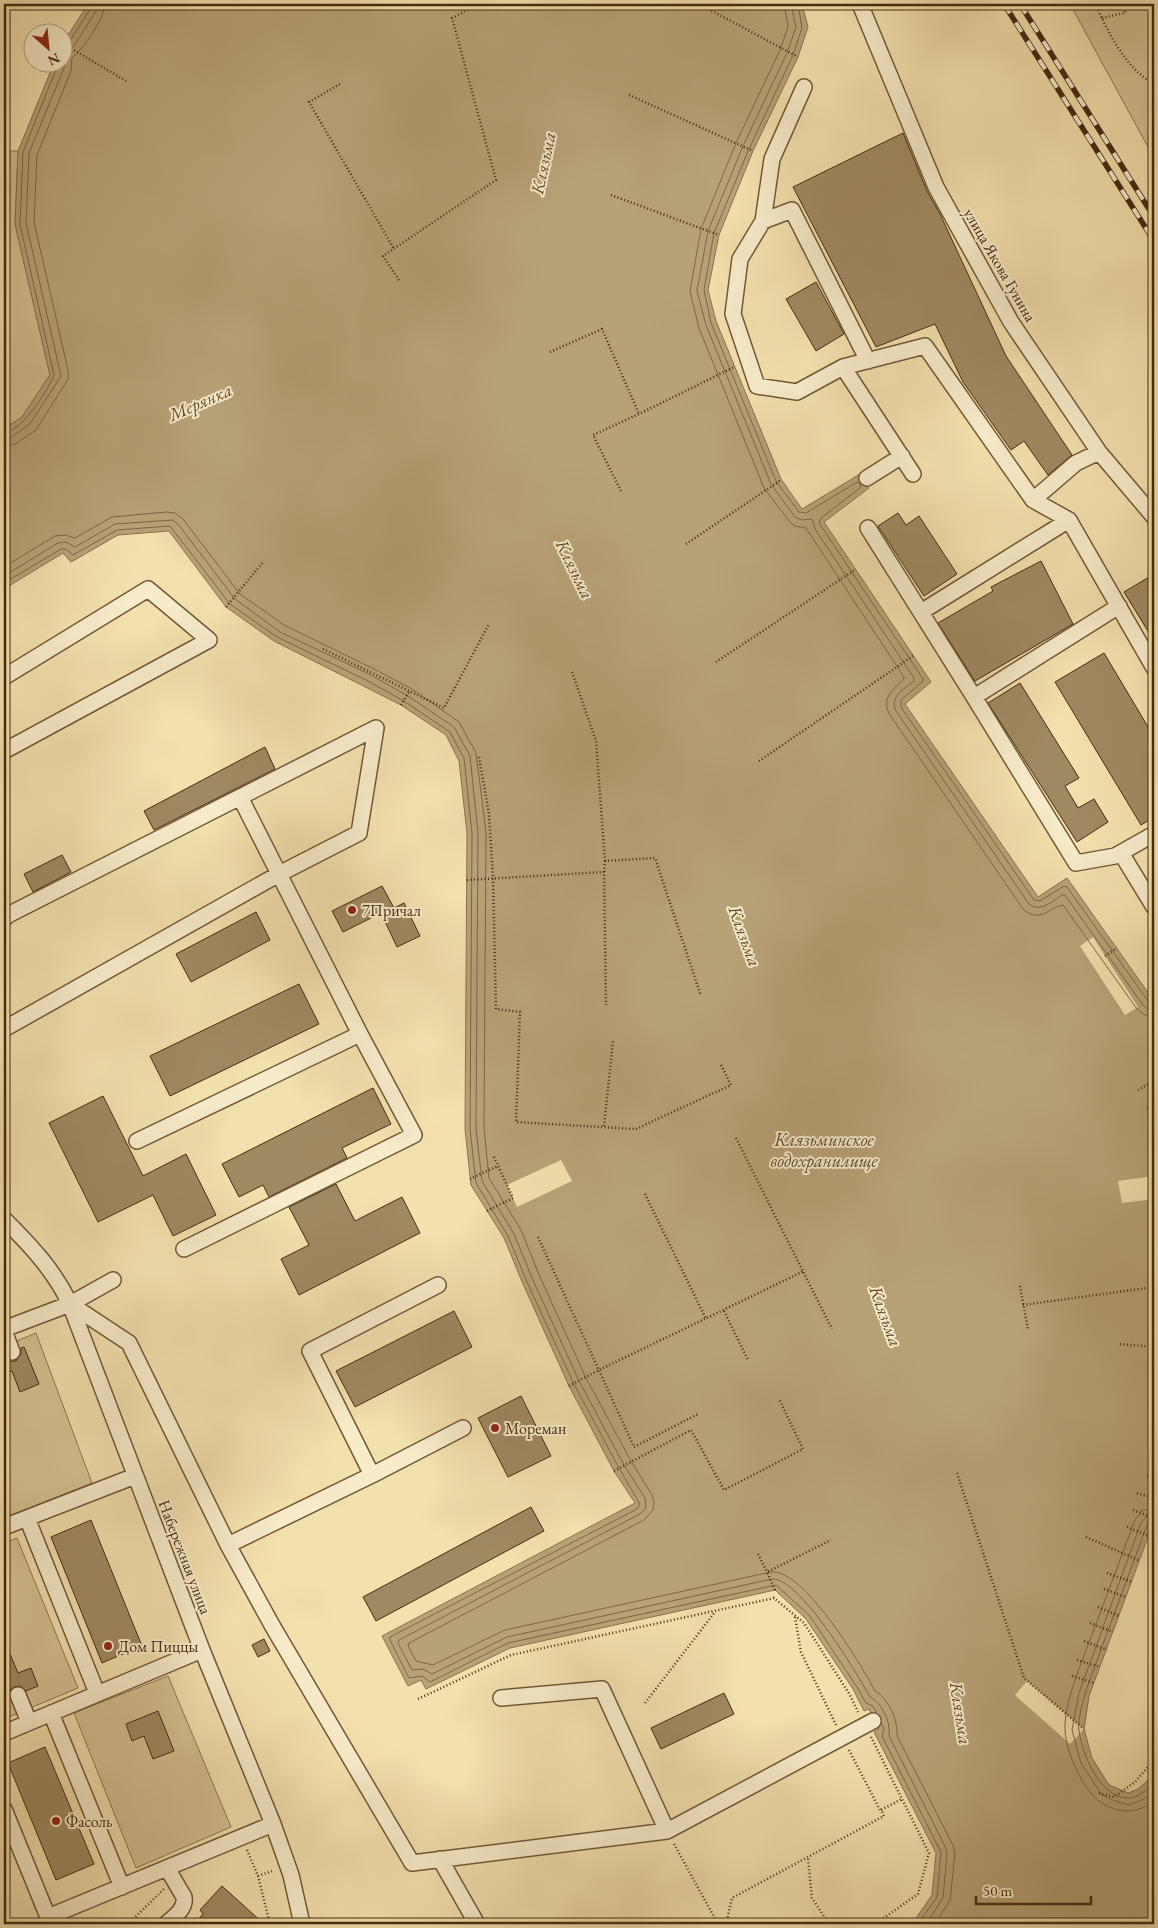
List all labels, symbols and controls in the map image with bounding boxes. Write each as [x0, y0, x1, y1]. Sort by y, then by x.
north arrow [22, 22, 72, 72]
text: N [44, 49, 63, 70]
water label: Клязьма [525, 130, 561, 197]
street label: улица Якова Гунина [959, 204, 1041, 326]
water label: Мерянка [164, 378, 236, 427]
water label: Клязьма [550, 535, 599, 602]
place label: 7Причал [362, 900, 421, 921]
water label: Клязьма [723, 902, 767, 970]
marker: 7Причал [346, 904, 358, 916]
water label: Клязьминское водохранилище [770, 1128, 878, 1173]
water label: Клязьма [864, 1282, 908, 1350]
place label: Мореман [505, 1418, 566, 1439]
marker: Мореман [489, 1422, 501, 1434]
street label: Набережная улица [154, 1497, 217, 1618]
place label: Дом Пиццы [118, 1636, 198, 1657]
marker: Дом Пиццы [102, 1640, 114, 1652]
water label: Клязьма [945, 1679, 977, 1746]
place label: Фасоль [66, 1811, 112, 1832]
marker: Фасоль [50, 1815, 62, 1827]
scale bar [976, 1873, 1090, 1905]
text: 50 m [983, 1881, 1012, 1900]

